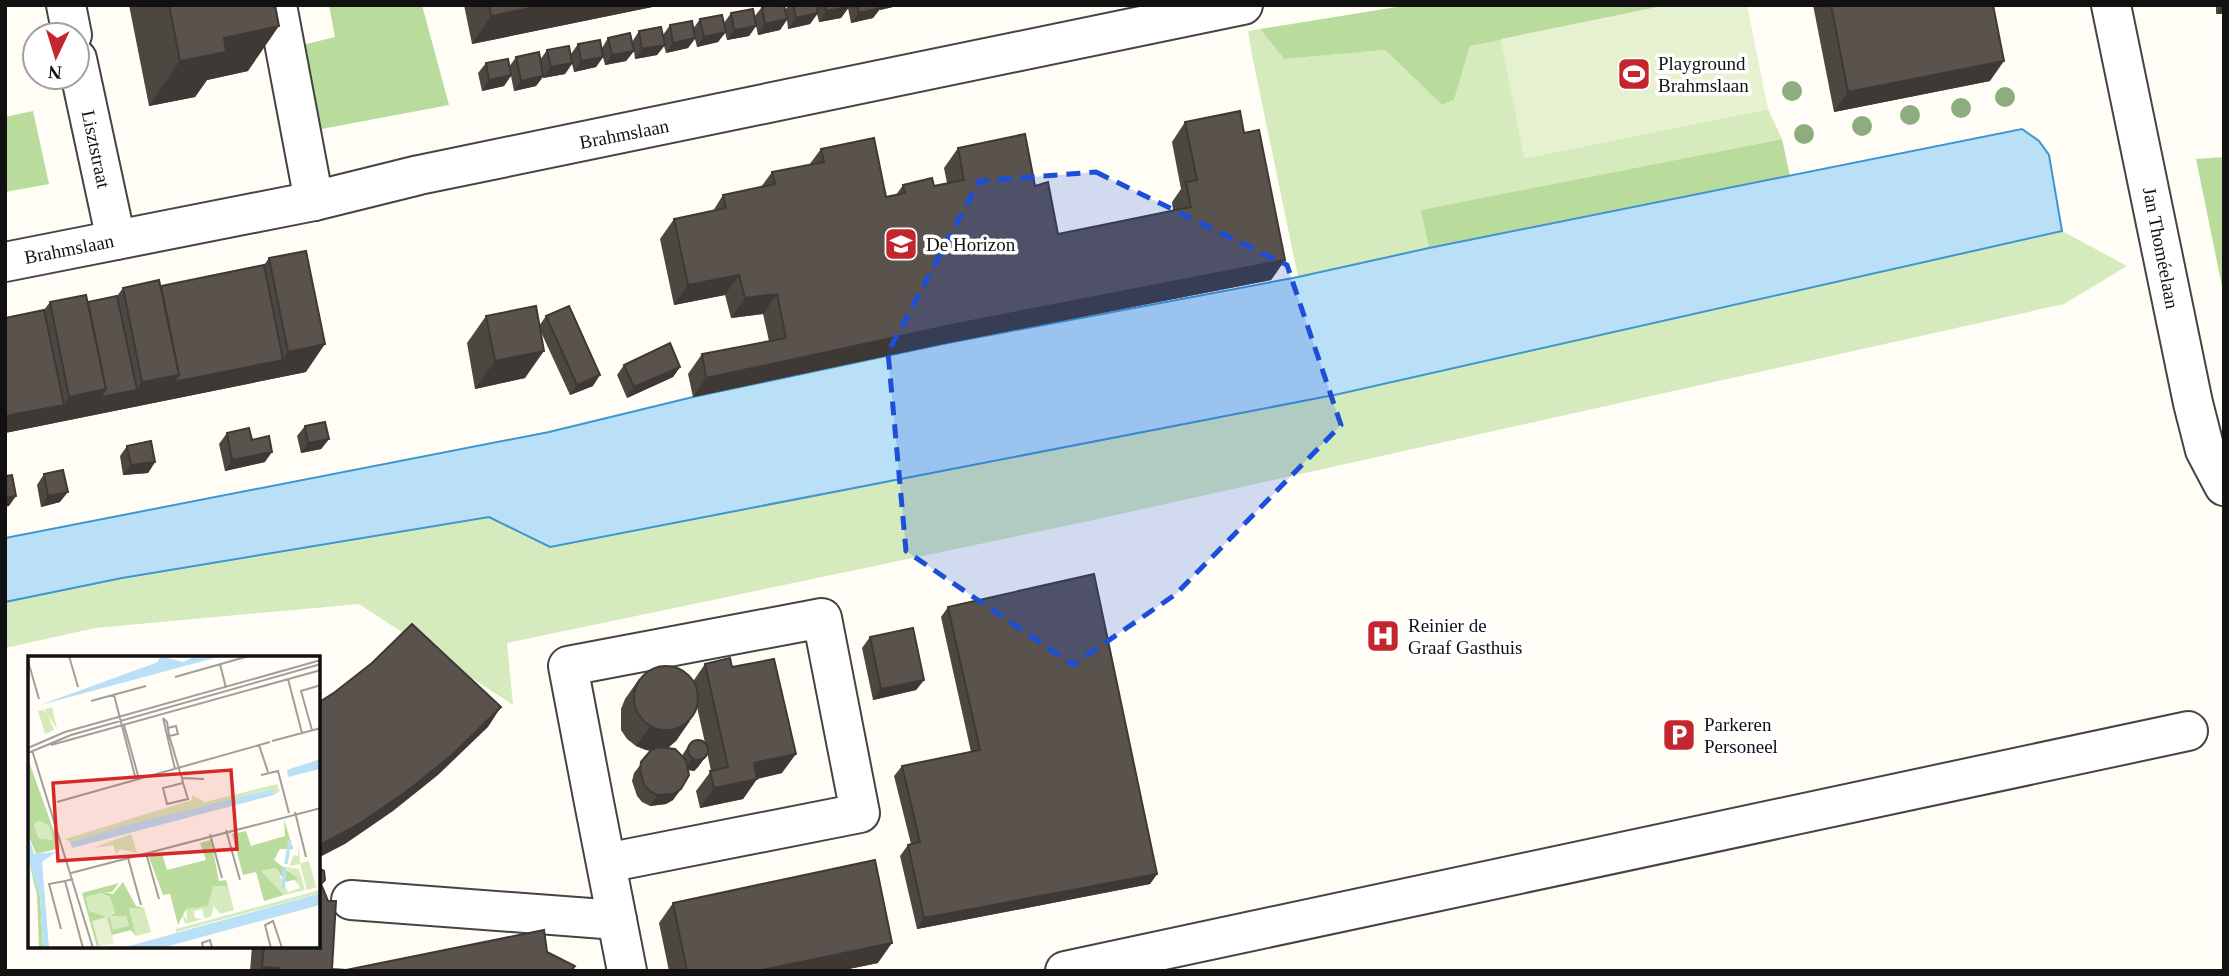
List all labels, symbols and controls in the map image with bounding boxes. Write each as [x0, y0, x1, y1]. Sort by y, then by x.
north arrow [21, 21, 91, 91]
place label: Playground Brahmslaan [1658, 53, 1749, 96]
sports icon: Playground Brahmslaan [1615, 55, 1653, 93]
text: N [47, 61, 62, 83]
street label: Lisztstraat [78, 108, 115, 191]
street label: Brahmslaan [577, 115, 671, 153]
street label: Jan Thoméelaan [2139, 185, 2183, 311]
school or university icon: De Horizon [882, 225, 920, 263]
street label: Brahmslaan [22, 230, 116, 268]
place label: De Horizon [926, 234, 1016, 255]
place label: Reinier de Graaf Gasthuis [1408, 615, 1523, 658]
hospital icon: Reinier de Graaf Gasthuis [1364, 617, 1402, 655]
inset map [28, 656, 320, 948]
place label: Parkeren Personeel [1704, 714, 1778, 757]
parking icon: Parkeren Personeel [1660, 716, 1698, 754]

